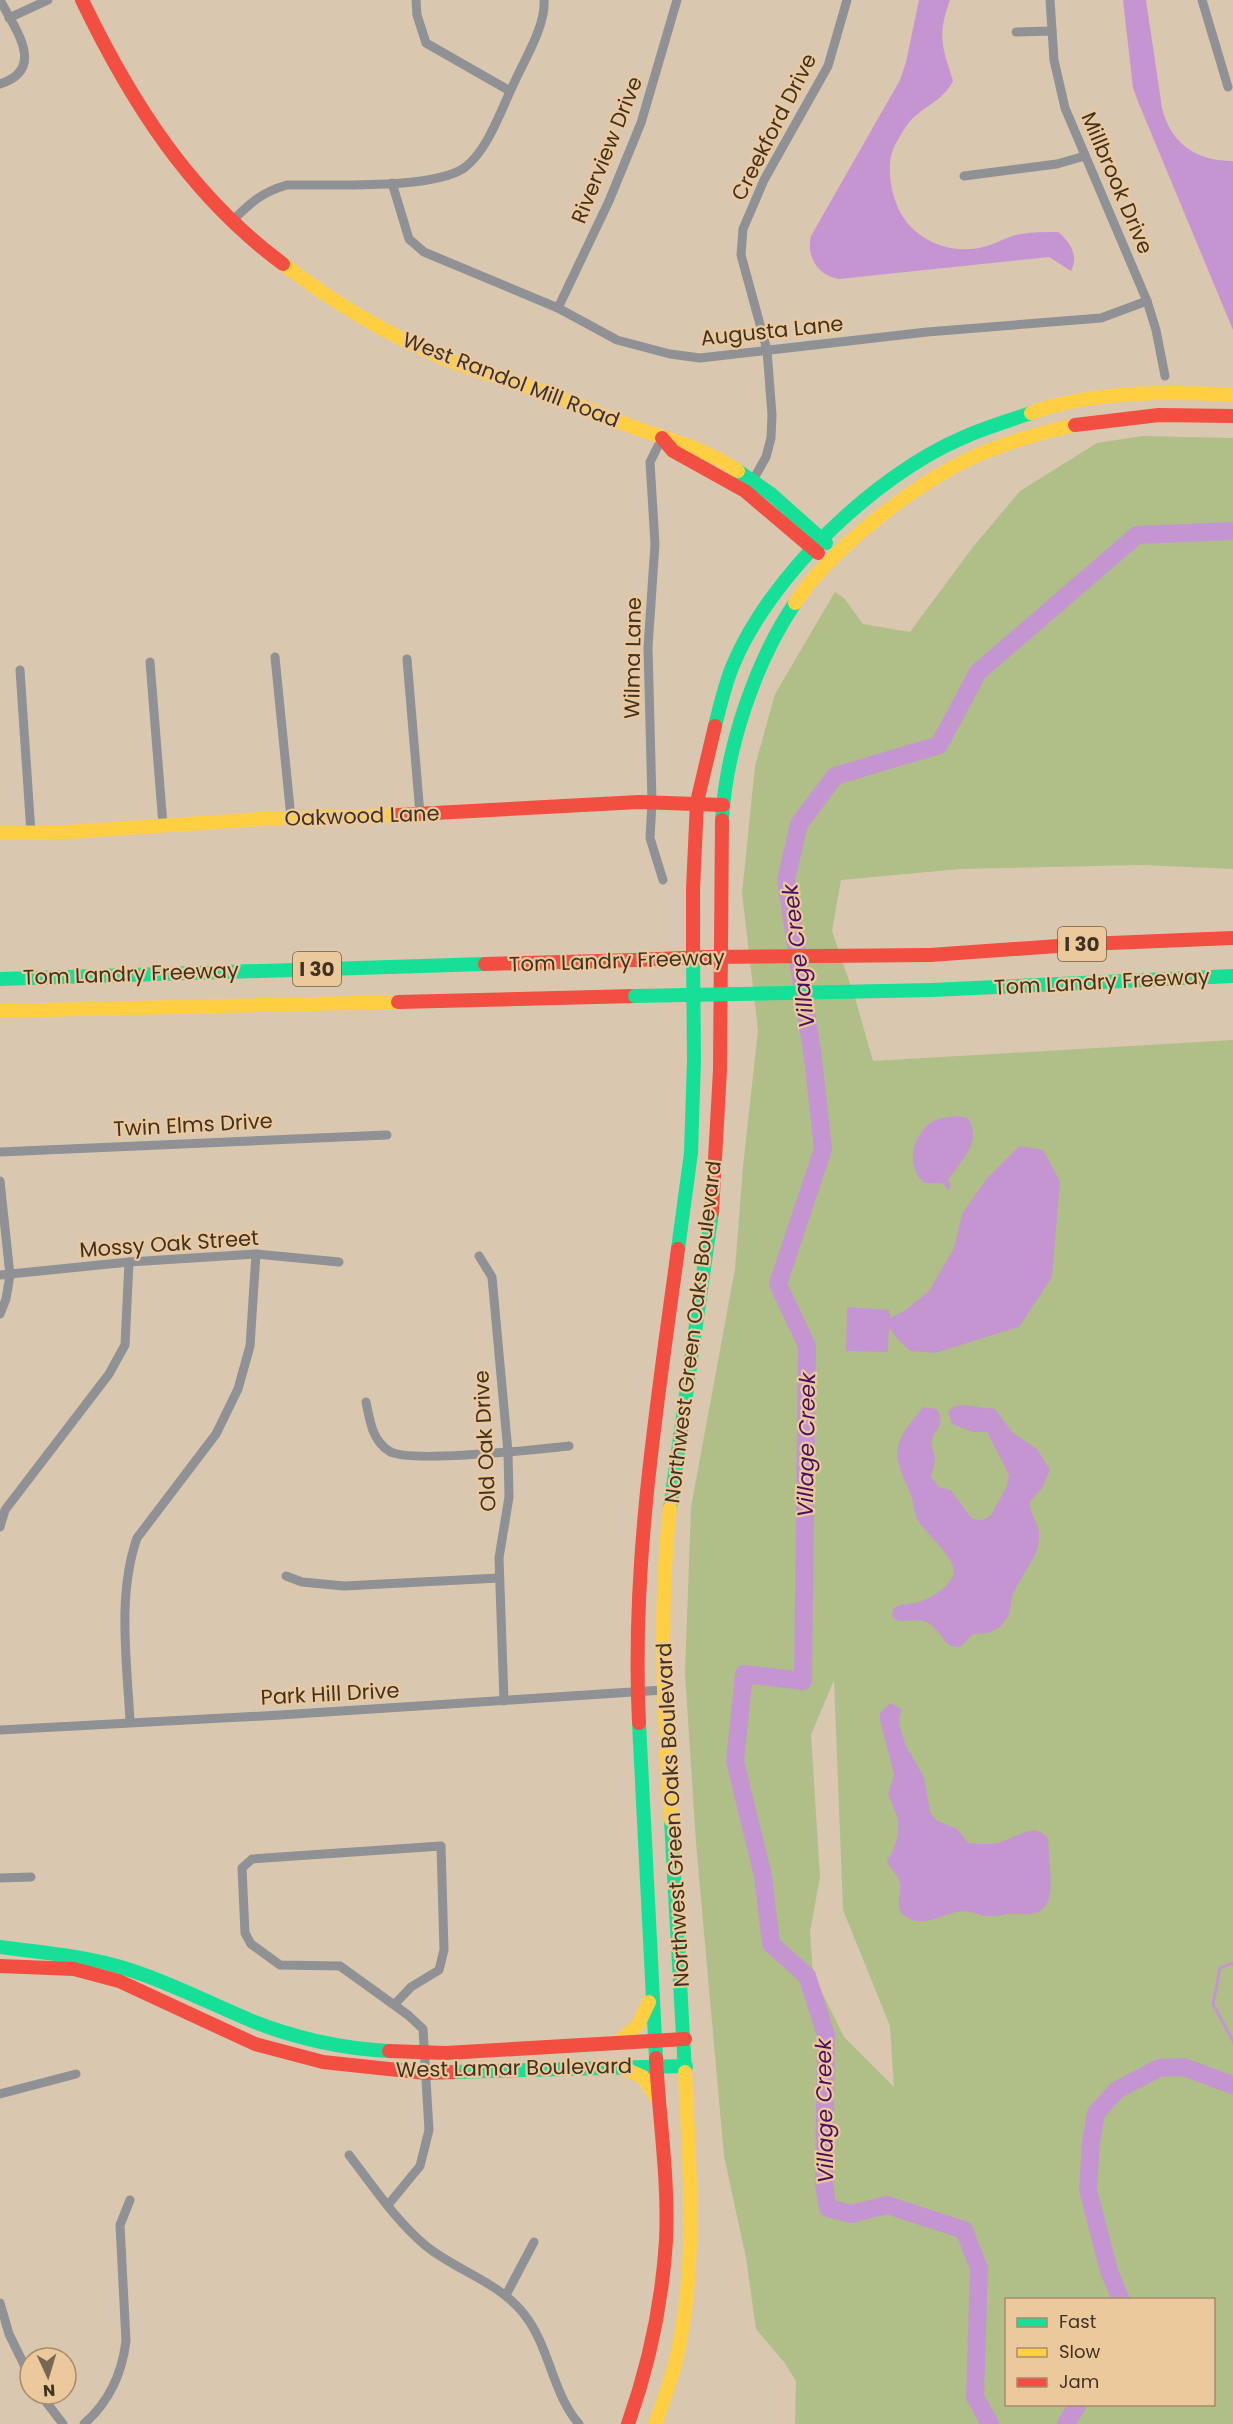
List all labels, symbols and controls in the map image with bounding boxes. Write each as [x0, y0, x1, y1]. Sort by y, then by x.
street label: Creekford Drive [724, 48, 823, 205]
street label: Riverview Drive [564, 72, 649, 228]
street label: Millbrook Drive [1075, 107, 1160, 258]
street label: Augusta Lane [699, 309, 845, 352]
street label: West Randol Mill Road [398, 325, 624, 434]
street label: Wilma Lane [617, 597, 648, 719]
street label: Oakwood Lane [284, 798, 440, 833]
water label: Village Creek [774, 881, 823, 1030]
road number: I 30 [1058, 927, 1106, 961]
street label: Tom Landry Freeway [509, 942, 726, 979]
road number: I 30 [293, 952, 341, 986]
street label: Tom Landry Freeway [23, 955, 240, 992]
street label: Tom Landry Freeway [993, 961, 1211, 1002]
street label: Twin Elms Drive [113, 1106, 273, 1143]
street label: Northwest Green Oaks Boulevard [657, 1159, 728, 1505]
street label: Mossy Oak Street [78, 1223, 260, 1264]
street label: Old Oak Drive [466, 1370, 503, 1512]
water label: Village Creek [790, 1371, 823, 1518]
street label: Northwest Green Oaks Boulevard [649, 1642, 696, 1988]
street label: Park Hill Drive [260, 1675, 400, 1712]
water label: Village Creek [808, 2037, 841, 2184]
street label: West Lamar Boulevard [396, 2051, 632, 2084]
legend [1005, 2298, 1215, 2406]
text: Fast [1059, 2309, 1096, 2334]
text: Slow [1059, 2339, 1101, 2364]
north arrow [18, 2346, 78, 2406]
text: Jam [1059, 2369, 1099, 2394]
text: N [42, 2379, 56, 2402]

